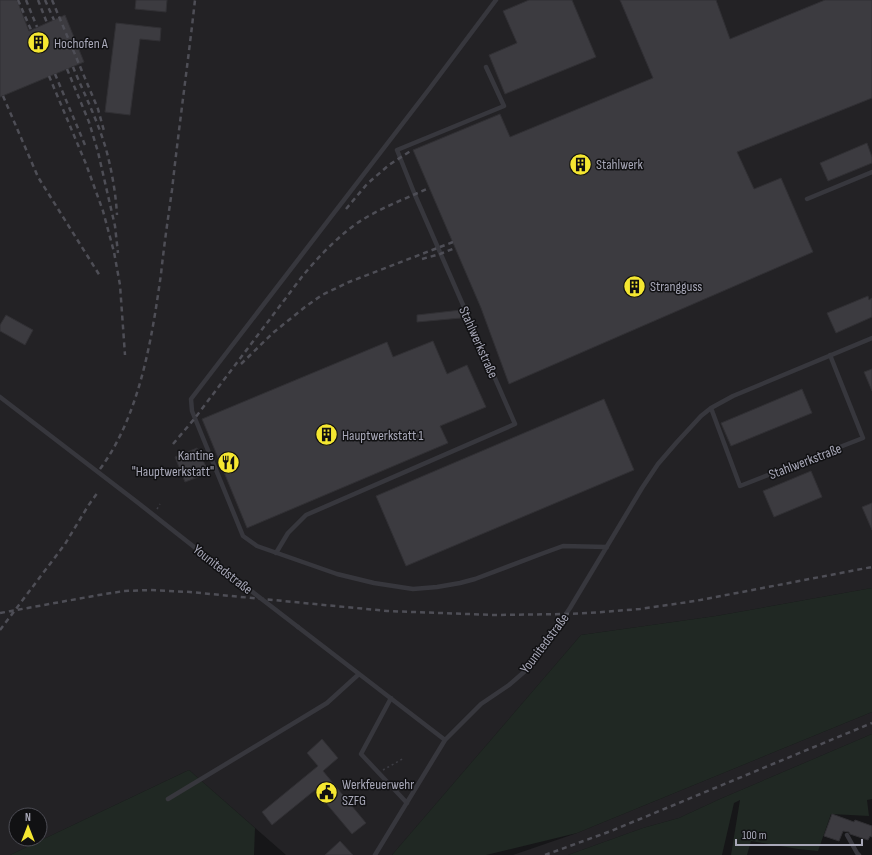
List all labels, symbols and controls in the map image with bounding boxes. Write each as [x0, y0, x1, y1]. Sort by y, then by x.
building icon: Hochofen A [25, 30, 51, 56]
place label: Hochofen A [54, 35, 109, 52]
building icon: Stahlwerk [568, 151, 594, 177]
place label: Stahlwerk [596, 156, 644, 173]
building icon: Strangguss [622, 273, 648, 299]
place label: Strangguss [650, 278, 702, 295]
street label: Stahlwerkstraße [455, 304, 502, 381]
building icon: Hauptwerkstatt 1 [313, 422, 339, 448]
place label: Hauptwerkstatt 1 [342, 427, 423, 444]
street label: Stahlwerkstraße [766, 440, 844, 483]
place label: Kantine "Hauptwerkstatt" [132, 447, 214, 480]
restaurant icon: Kantine "Hauptwerkstatt" [216, 450, 242, 476]
street label: Younitedstraße [189, 541, 256, 598]
street label: Younitedstraße [516, 610, 573, 677]
place label: Werkfeuerwehr SZFG [342, 776, 414, 809]
public building icon: Werkfeuerwehr SZFG [314, 779, 340, 805]
north arrow [8, 807, 48, 847]
text: N [25, 811, 31, 824]
scale bar [736, 821, 862, 847]
text: 100 m [742, 828, 767, 843]

